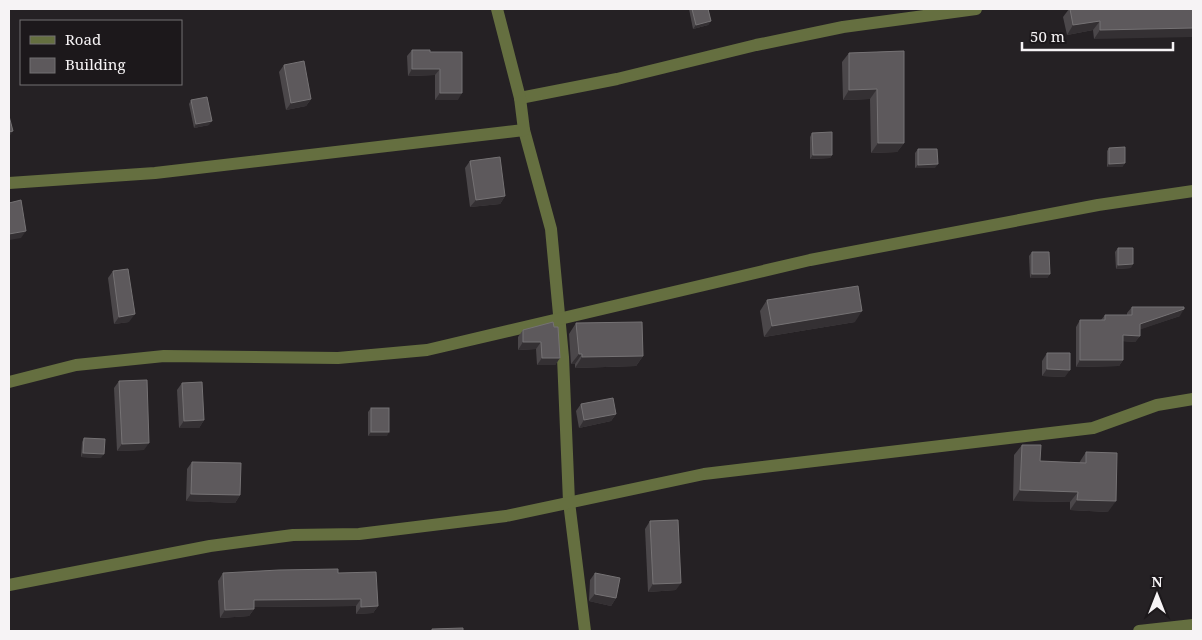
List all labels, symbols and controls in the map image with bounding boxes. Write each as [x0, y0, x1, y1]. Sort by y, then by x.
legend [20, 20, 182, 85]
scale bar [1022, 20, 1173, 52]
text: 50 m [1030, 26, 1065, 46]
text: Road [65, 29, 101, 49]
text: Building [65, 54, 126, 74]
north arrow [1132, 570, 1182, 620]
text: N [1151, 572, 1163, 591]

